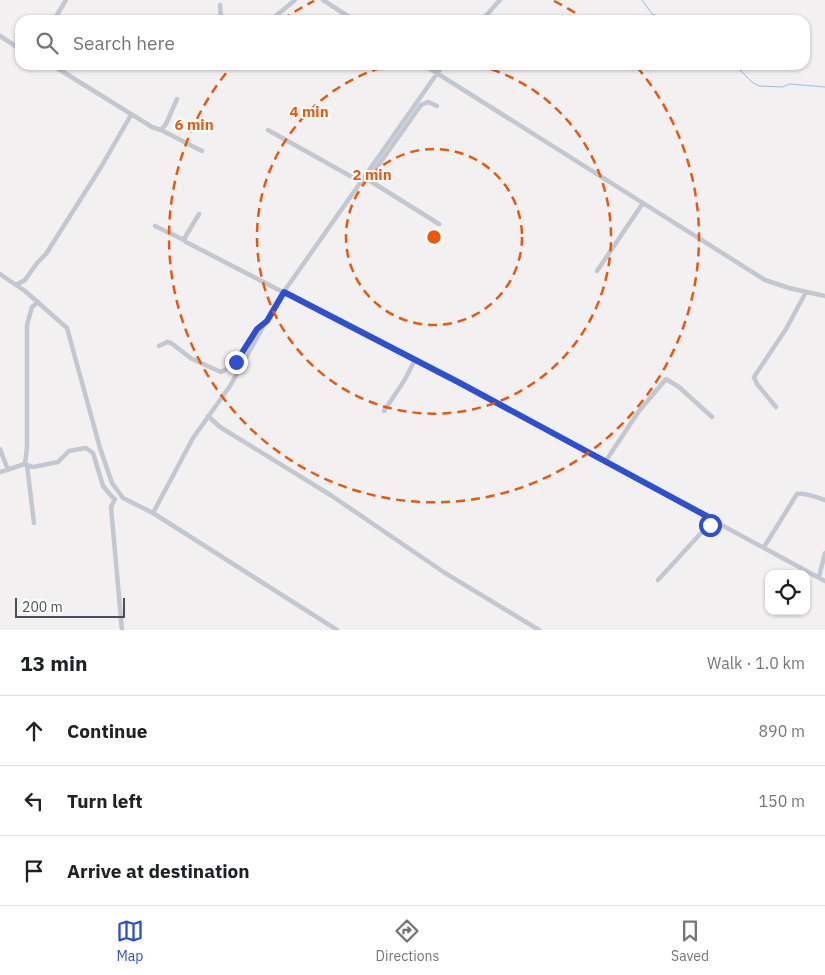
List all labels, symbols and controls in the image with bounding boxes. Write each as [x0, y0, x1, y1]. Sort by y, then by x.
search box [15, 15, 810, 70]
icon: search [33, 29, 61, 57]
text: Search here [73, 31, 175, 55]
text: 4 min [289, 102, 329, 121]
text: 6 min [174, 115, 214, 134]
text: 2 min [352, 165, 392, 184]
centre of rings [425, 228, 443, 246]
route end [225, 351, 248, 374]
route start [699, 514, 722, 537]
map controls [765, 570, 810, 615]
button: locate [765, 570, 810, 615]
scale bar [15, 595, 125, 618]
text: 200 m [22, 598, 63, 616]
text: 13 min [20, 649, 87, 677]
text: Walk · 1.0 km [707, 653, 805, 673]
icon: ahead [20, 717, 48, 745]
text: Continue [67, 719, 147, 743]
text: 890 m [758, 721, 805, 741]
icon: left [20, 787, 48, 815]
text: Turn left [67, 789, 143, 813]
text: 150 m [758, 791, 805, 811]
icon: arrive [20, 857, 48, 885]
text: Arrive at destination [67, 859, 250, 883]
tab: Map [116, 917, 144, 965]
tab: Directions [376, 917, 439, 965]
tab: Saved [671, 917, 709, 965]

